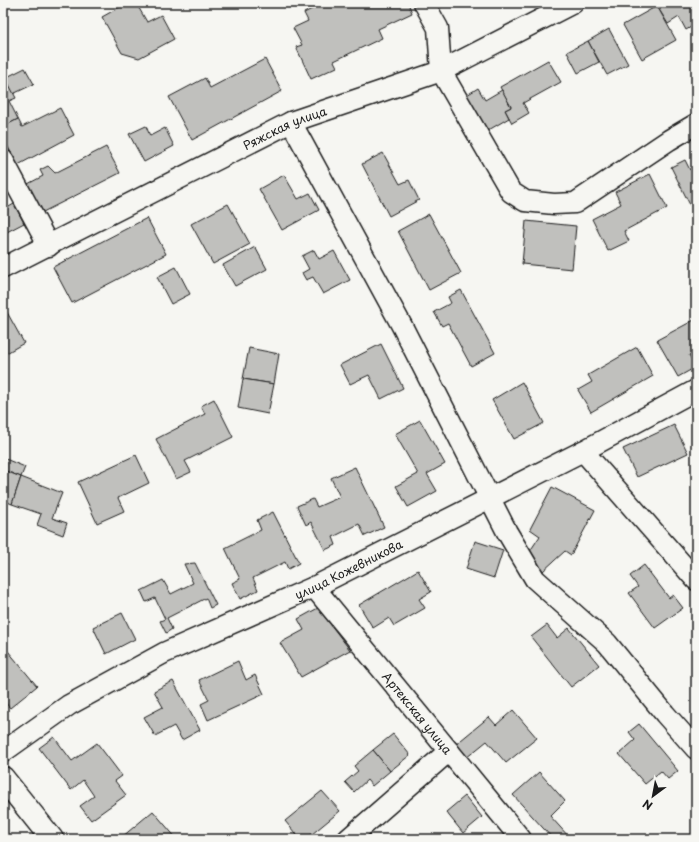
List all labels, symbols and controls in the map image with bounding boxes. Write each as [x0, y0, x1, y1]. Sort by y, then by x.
street label: Ряжская улица [240, 101, 329, 154]
street label: улица Кожевникова [292, 535, 406, 603]
street label: Артекская улица [378, 668, 457, 758]
north arrow [633, 776, 673, 816]
text: N [639, 795, 656, 814]

